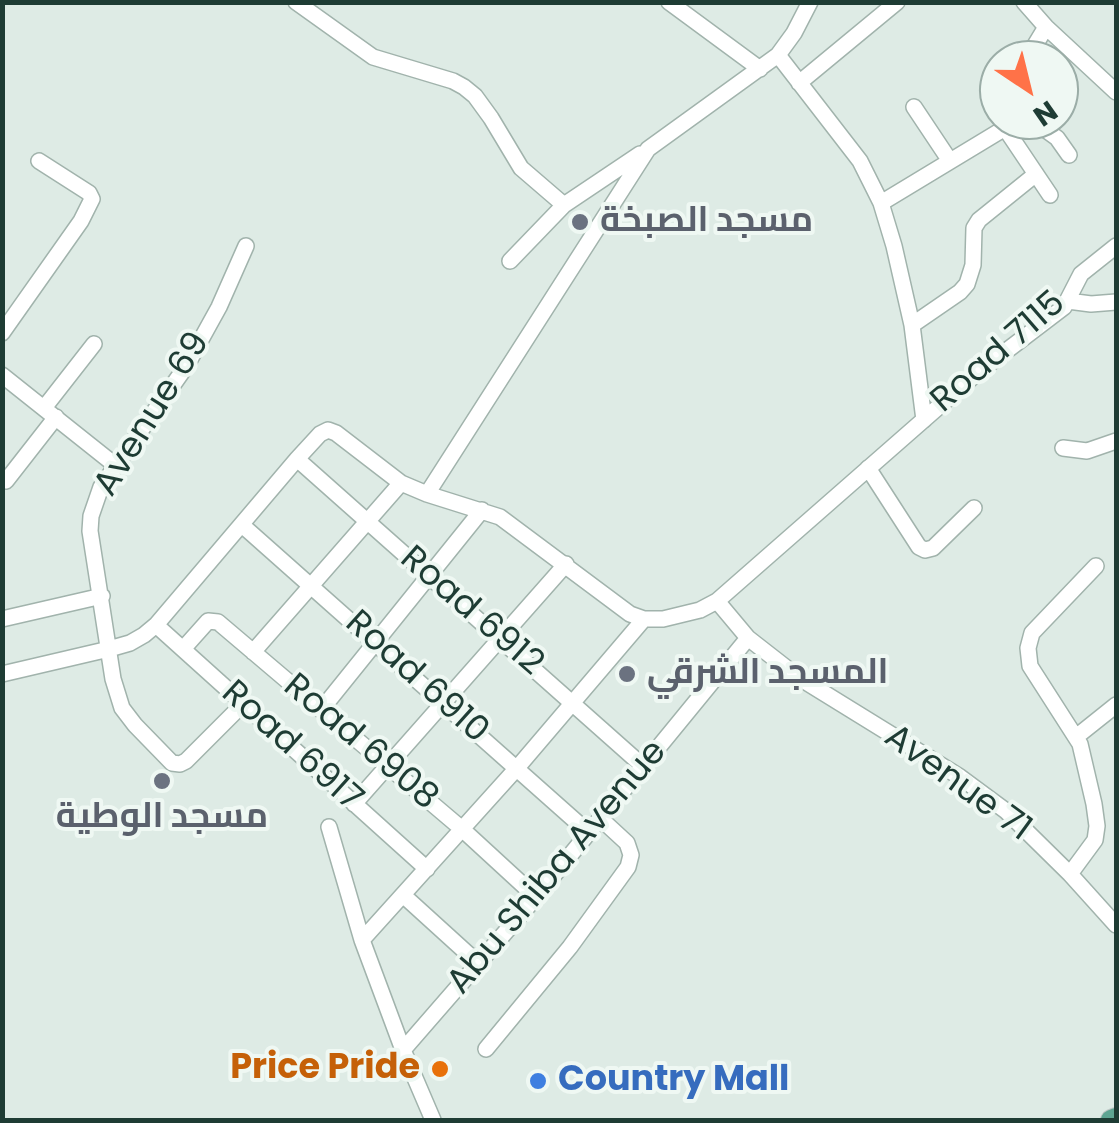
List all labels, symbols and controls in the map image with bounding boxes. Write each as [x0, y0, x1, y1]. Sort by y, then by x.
north arrow [979, 40, 1079, 140]
text: N [1026, 91, 1065, 135]
place label: مسجد الصبخة [600, 201, 813, 243]
marker: مسجد الصبخة [569, 211, 591, 233]
street label: Road 7115 [923, 283, 1075, 423]
street label: Avenue 69 [86, 325, 220, 505]
street label: Road 6912 [391, 538, 551, 686]
street label: Road 6910 [336, 603, 496, 753]
place label: المسجد الشرقي [647, 653, 888, 695]
marker: المسجد الشرقي [616, 663, 638, 685]
street label: Road 6908 [274, 666, 446, 820]
street label: Road 6917 [212, 673, 370, 821]
street label: Avenue 71 [875, 717, 1039, 851]
street label: Abu Shiba Avenue [440, 732, 676, 1004]
marker: مسجد الوطية [151, 770, 173, 792]
place label: مسجد الوطية [56, 797, 268, 839]
place label: Price Pride [230, 1048, 420, 1090]
marker: Price Pride [429, 1058, 451, 1080]
place label: Country Mall [558, 1060, 789, 1102]
marker: Country Mall [527, 1070, 549, 1092]

